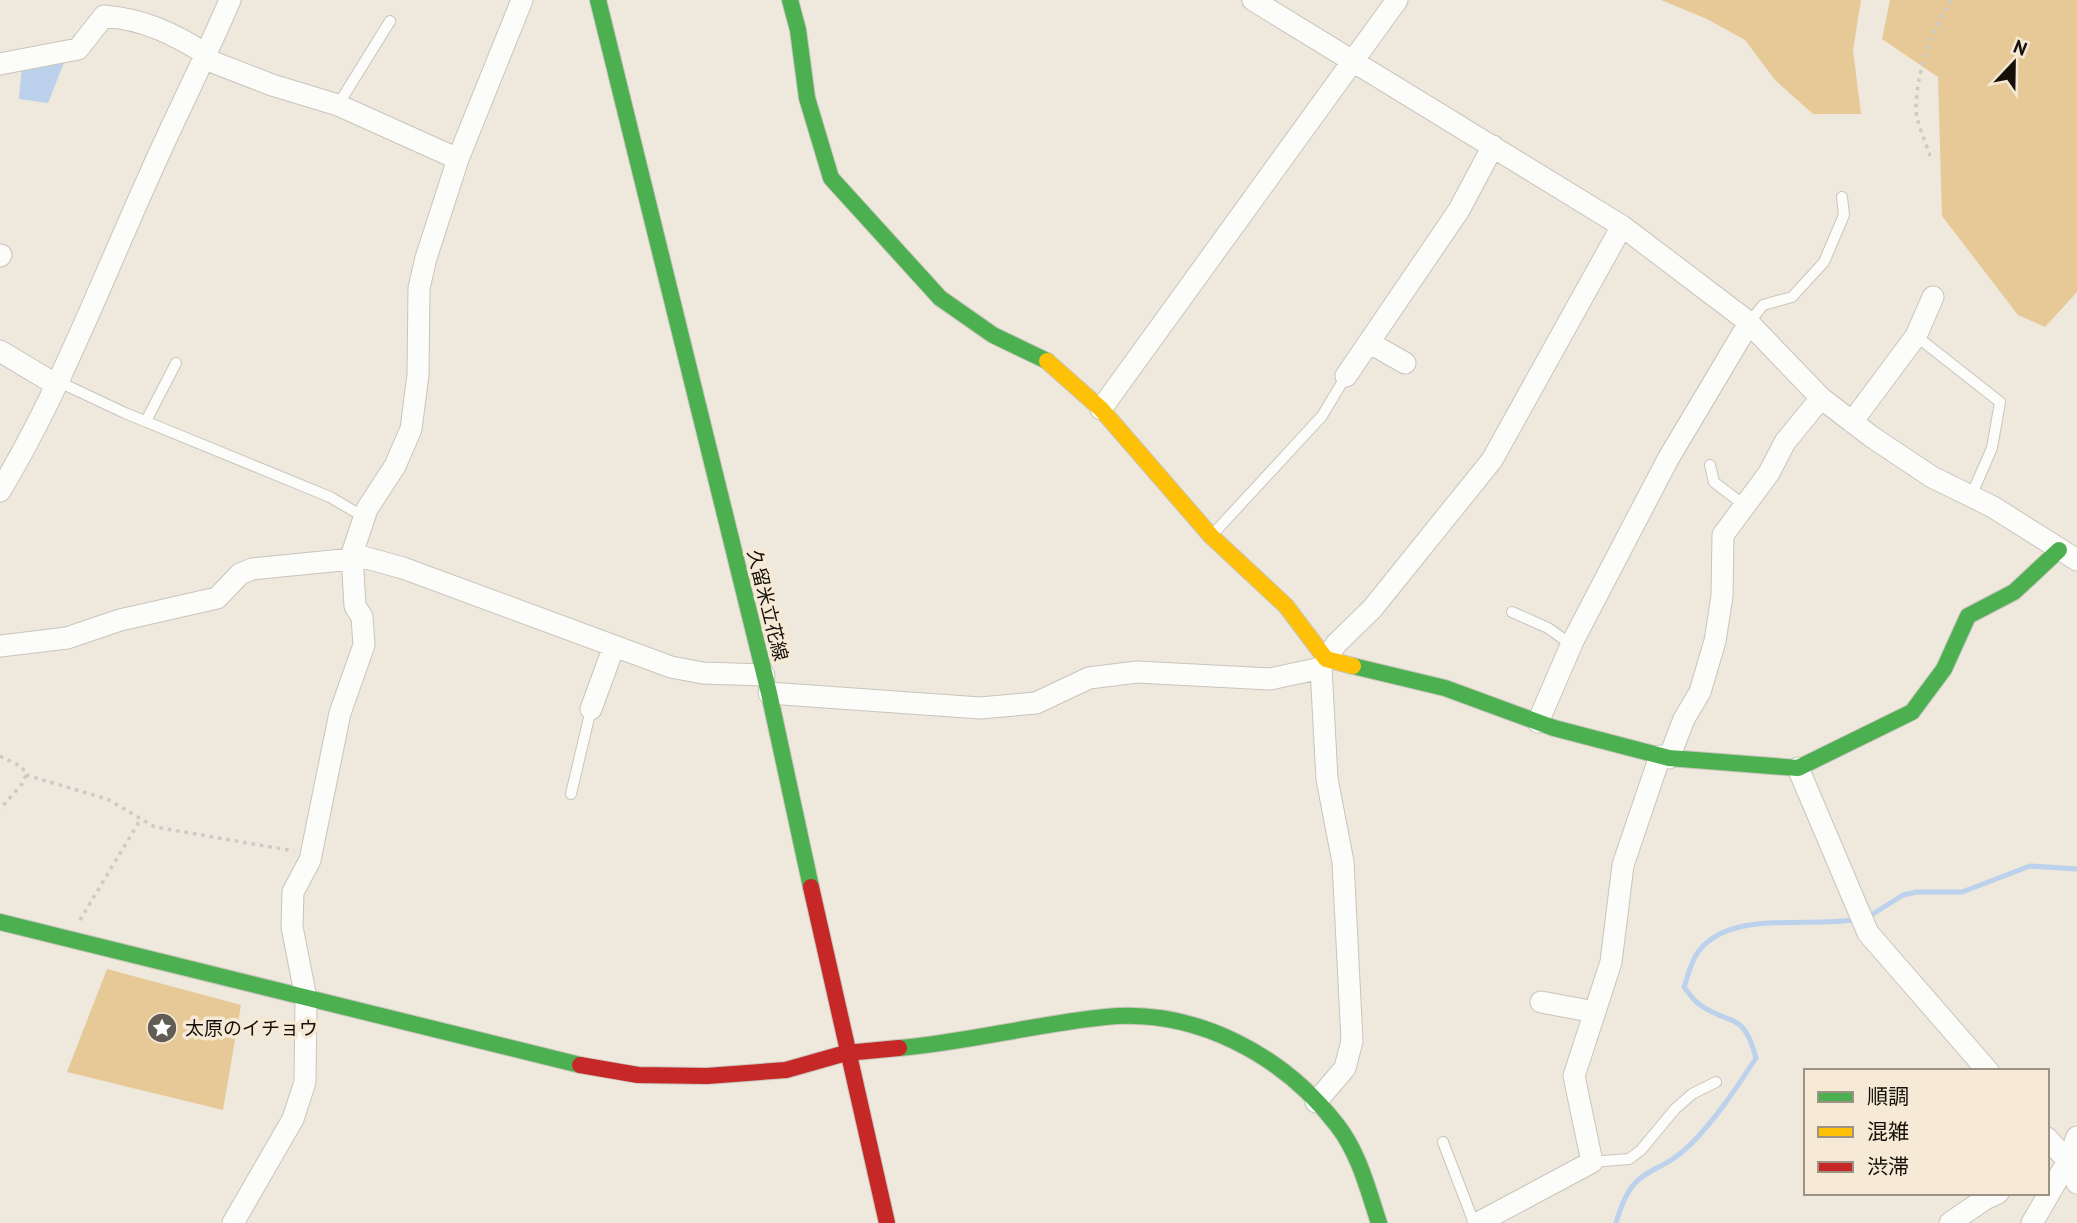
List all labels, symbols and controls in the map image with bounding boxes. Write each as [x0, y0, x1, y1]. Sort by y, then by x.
north arrow [1979, 28, 2049, 98]
text: N [2010, 34, 2031, 61]
street label: 久留米立花線 [743, 547, 793, 663]
place icon: 太原のイチョウ [145, 1011, 179, 1045]
place label: 太原のイチョウ [185, 1016, 318, 1040]
legend [1804, 1069, 2049, 1195]
text: 順調 [1867, 1083, 1909, 1110]
text: 混雑 [1867, 1118, 1909, 1145]
text: 渋滞 [1867, 1153, 1909, 1180]

